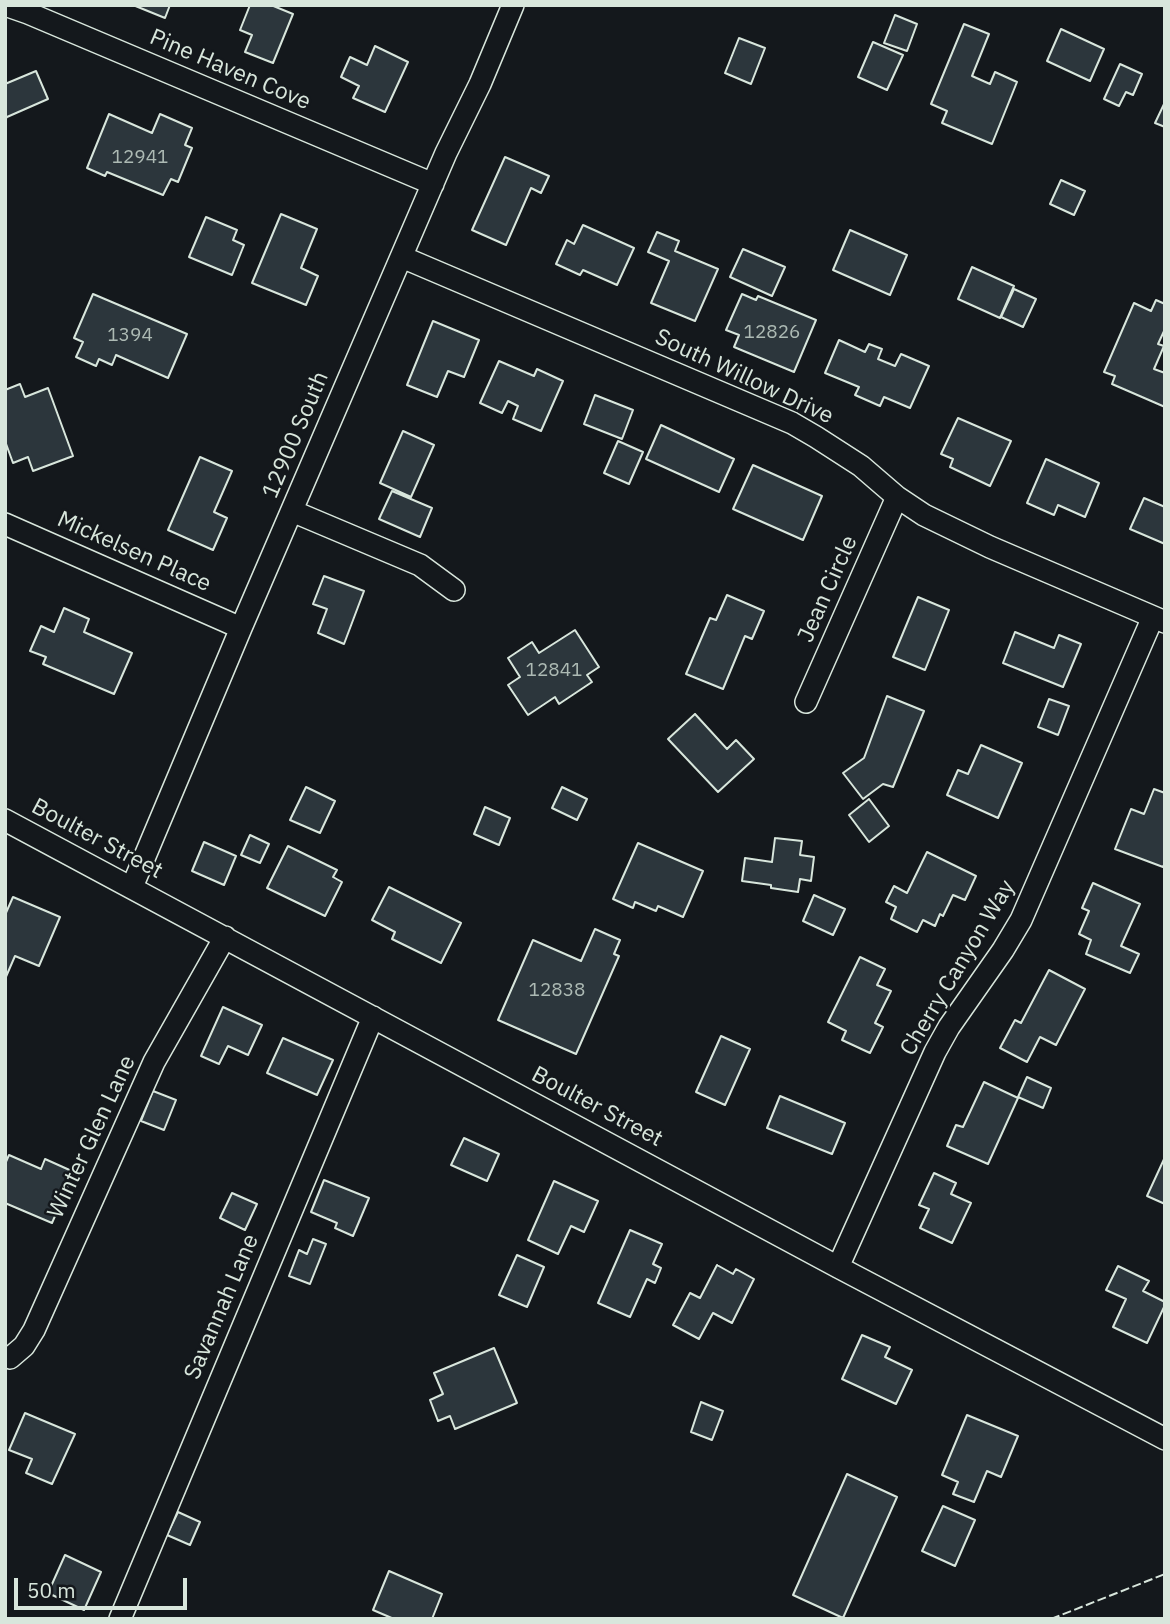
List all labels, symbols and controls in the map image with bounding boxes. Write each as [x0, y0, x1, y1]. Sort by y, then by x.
street label: Pine Haven Cove [145, 24, 315, 116]
house number: 12941 [112, 147, 168, 169]
house number: 12826 [744, 322, 800, 344]
street label: South Willow Drive [650, 324, 838, 430]
house number: 1394 [107, 325, 153, 347]
street label: 12900 South [257, 368, 335, 502]
street label: Mickelsen Place [53, 506, 215, 598]
street label: Jean Circle [792, 531, 864, 647]
house number: 12841 [526, 660, 582, 682]
street label: Boulter Street [27, 793, 167, 885]
street label: Cherry Canyon Way [895, 875, 1021, 1061]
house number: 12838 [529, 980, 585, 1002]
street label: Winter Glen Lane [42, 1051, 142, 1223]
street label: Boulter Street [527, 1061, 667, 1153]
street label: Savannah Lane [179, 1230, 265, 1384]
scale bar [18, 1564, 191, 1608]
text: 50 m [27, 1576, 76, 1604]

